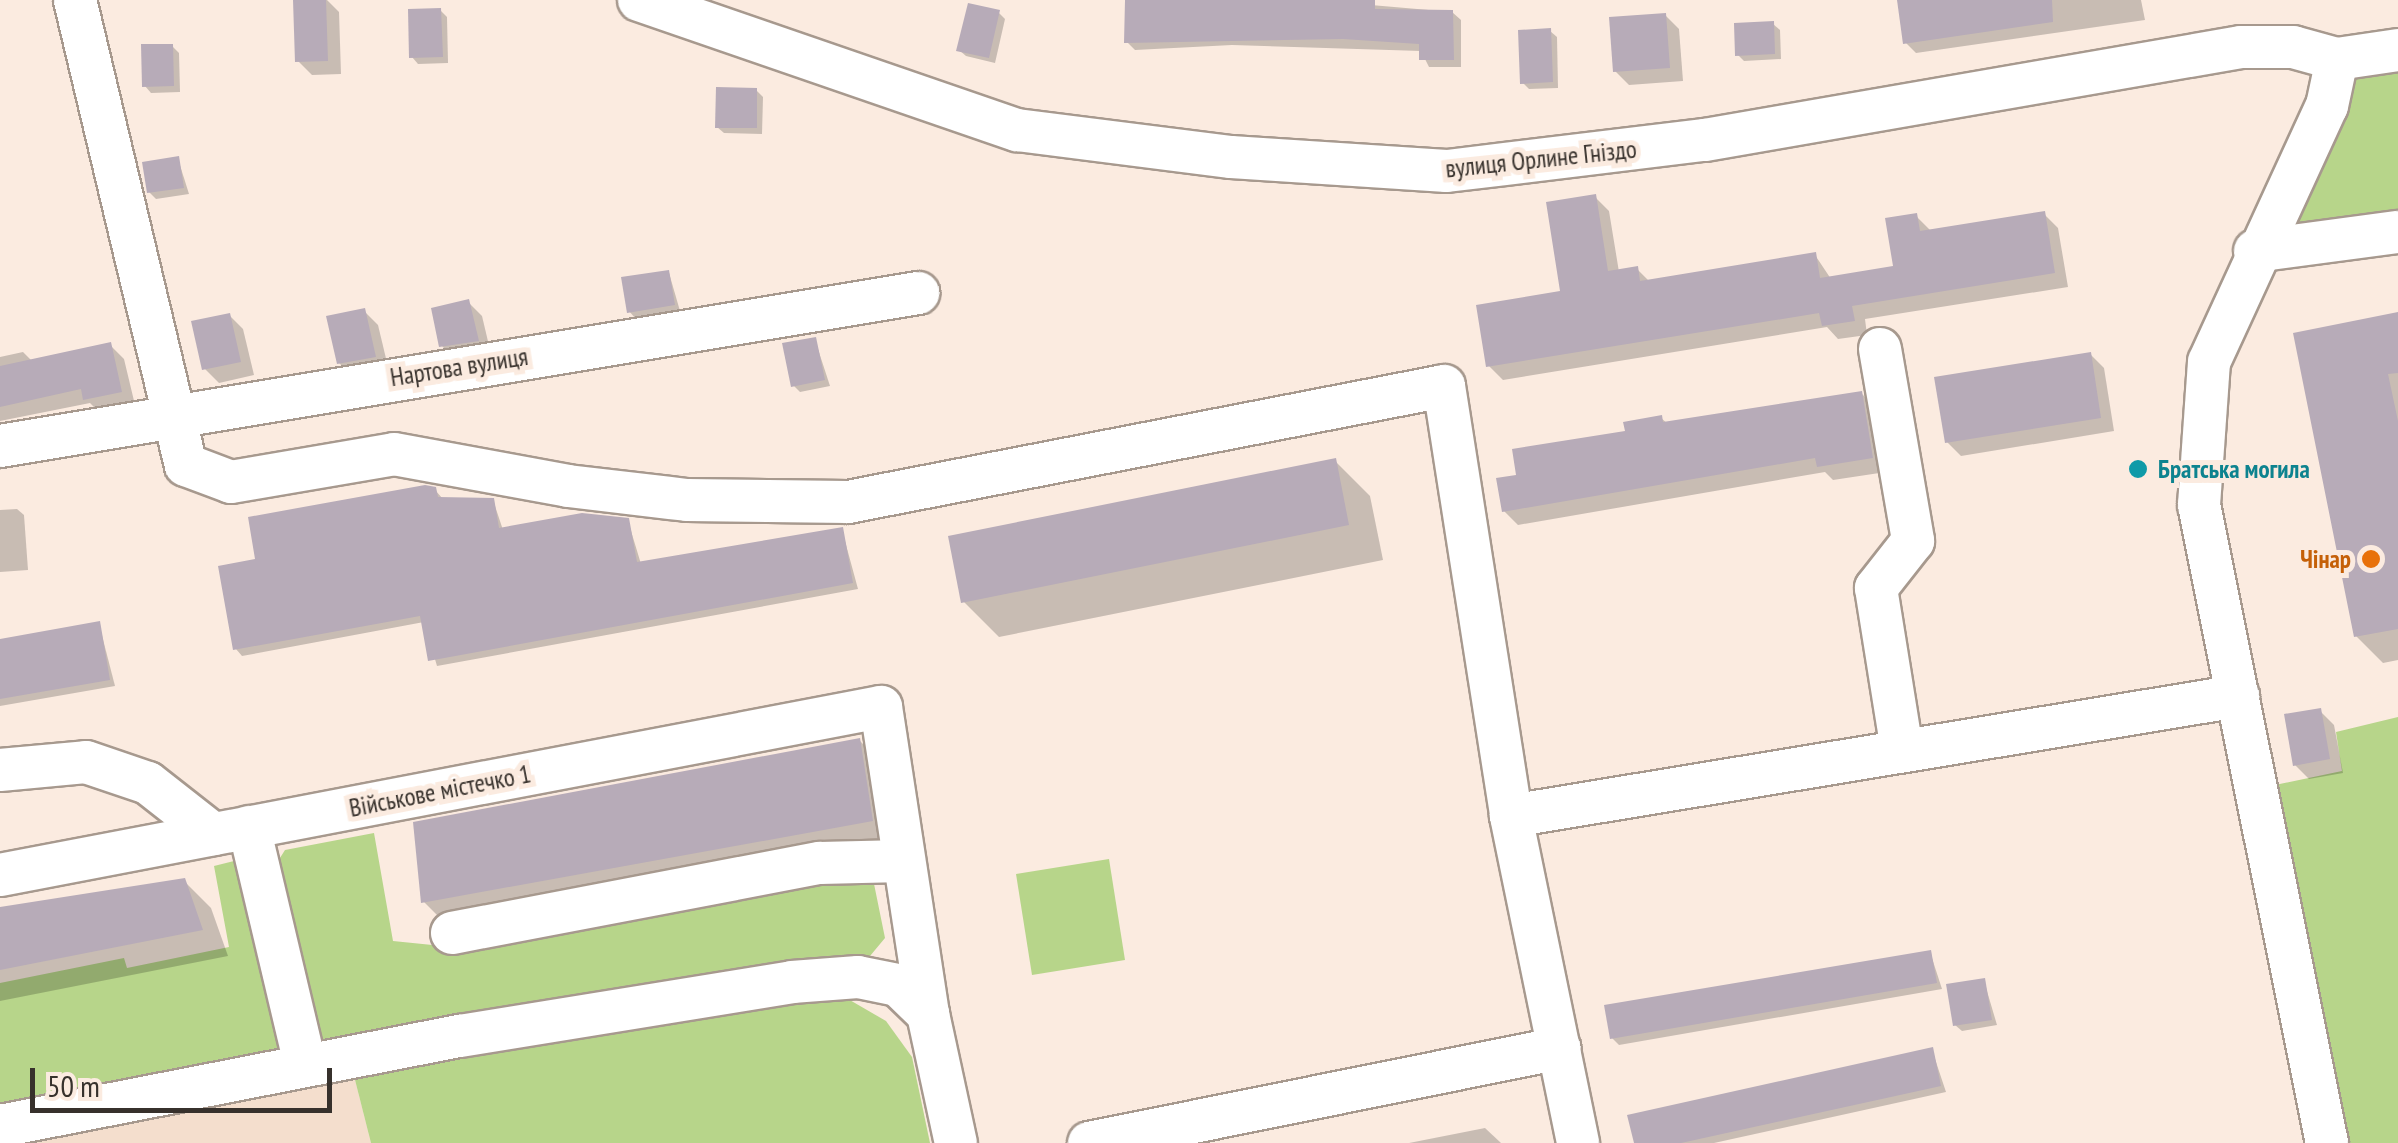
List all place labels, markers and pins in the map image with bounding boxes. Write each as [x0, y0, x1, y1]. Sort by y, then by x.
place label: Братська могила [2158, 454, 2310, 484]
marker: Братська могила [2127, 458, 2149, 480]
place label: Чінар [2300, 544, 2351, 574]
marker: Чінар [2360, 548, 2382, 570]

